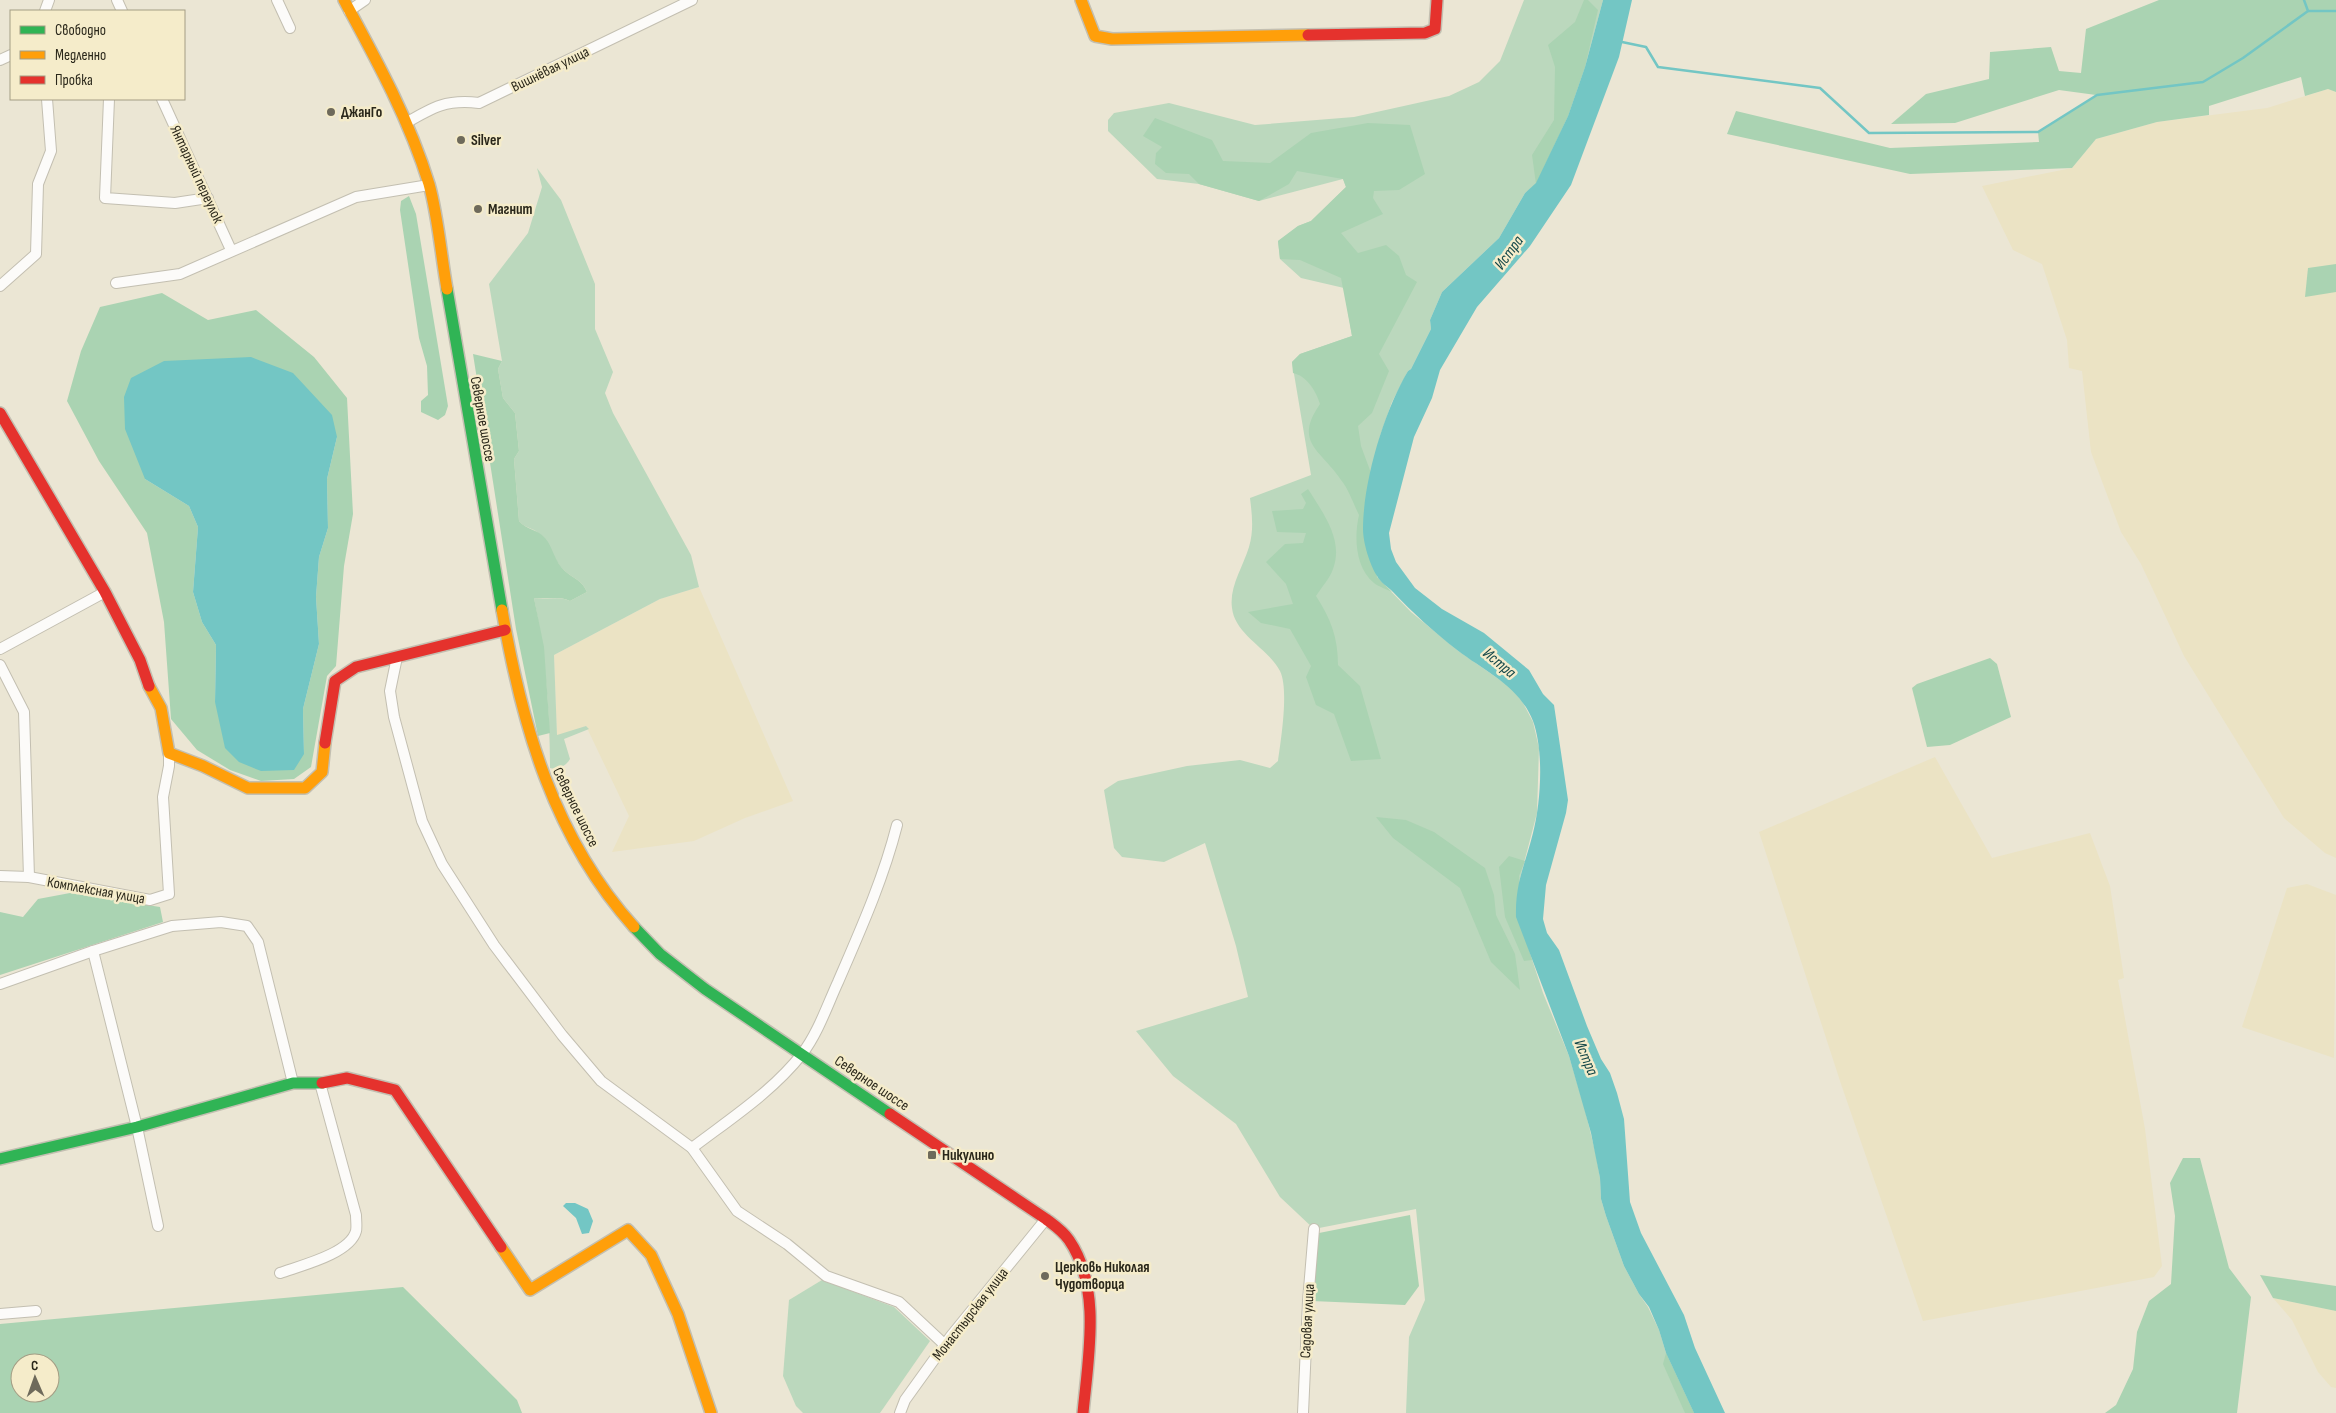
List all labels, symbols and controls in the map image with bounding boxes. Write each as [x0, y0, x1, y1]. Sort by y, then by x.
legend [10, 10, 185, 100]
text: Свободно [55, 21, 106, 40]
street label: Вишнёвая улица [508, 42, 592, 96]
text: Медленно [55, 46, 106, 65]
text: Пробка [55, 71, 93, 90]
place label: ДжанГо [341, 103, 382, 122]
marker: ДжанГо [325, 106, 337, 118]
street label: Янтарный переулок [166, 122, 228, 226]
place label: Silver [471, 131, 501, 150]
marker: Silver [455, 134, 467, 146]
place label: Магнит [488, 200, 533, 219]
marker: Магнит [472, 203, 484, 215]
water label: Истра [1491, 232, 1528, 273]
street label: Северное шоссе [466, 375, 499, 463]
water label: Истра [1479, 644, 1520, 683]
street label: Северное шоссе [548, 764, 603, 850]
street label: Комплексная улица [46, 873, 146, 908]
water label: Истра [1570, 1037, 1602, 1079]
street label: Северное шоссе [831, 1051, 913, 1115]
place label: Никулино [942, 1146, 994, 1165]
marker: Никулино [926, 1149, 938, 1161]
place label: Церковь Николая Чудотворца [1055, 1258, 1150, 1294]
street label: Монастырская улица [928, 1264, 1013, 1364]
marker: Церковь Николая Чудотворца [1039, 1270, 1051, 1282]
street label: Садовая улица [1296, 1283, 1319, 1359]
north arrow [10, 1353, 60, 1403]
text: С [31, 1357, 38, 1374]

